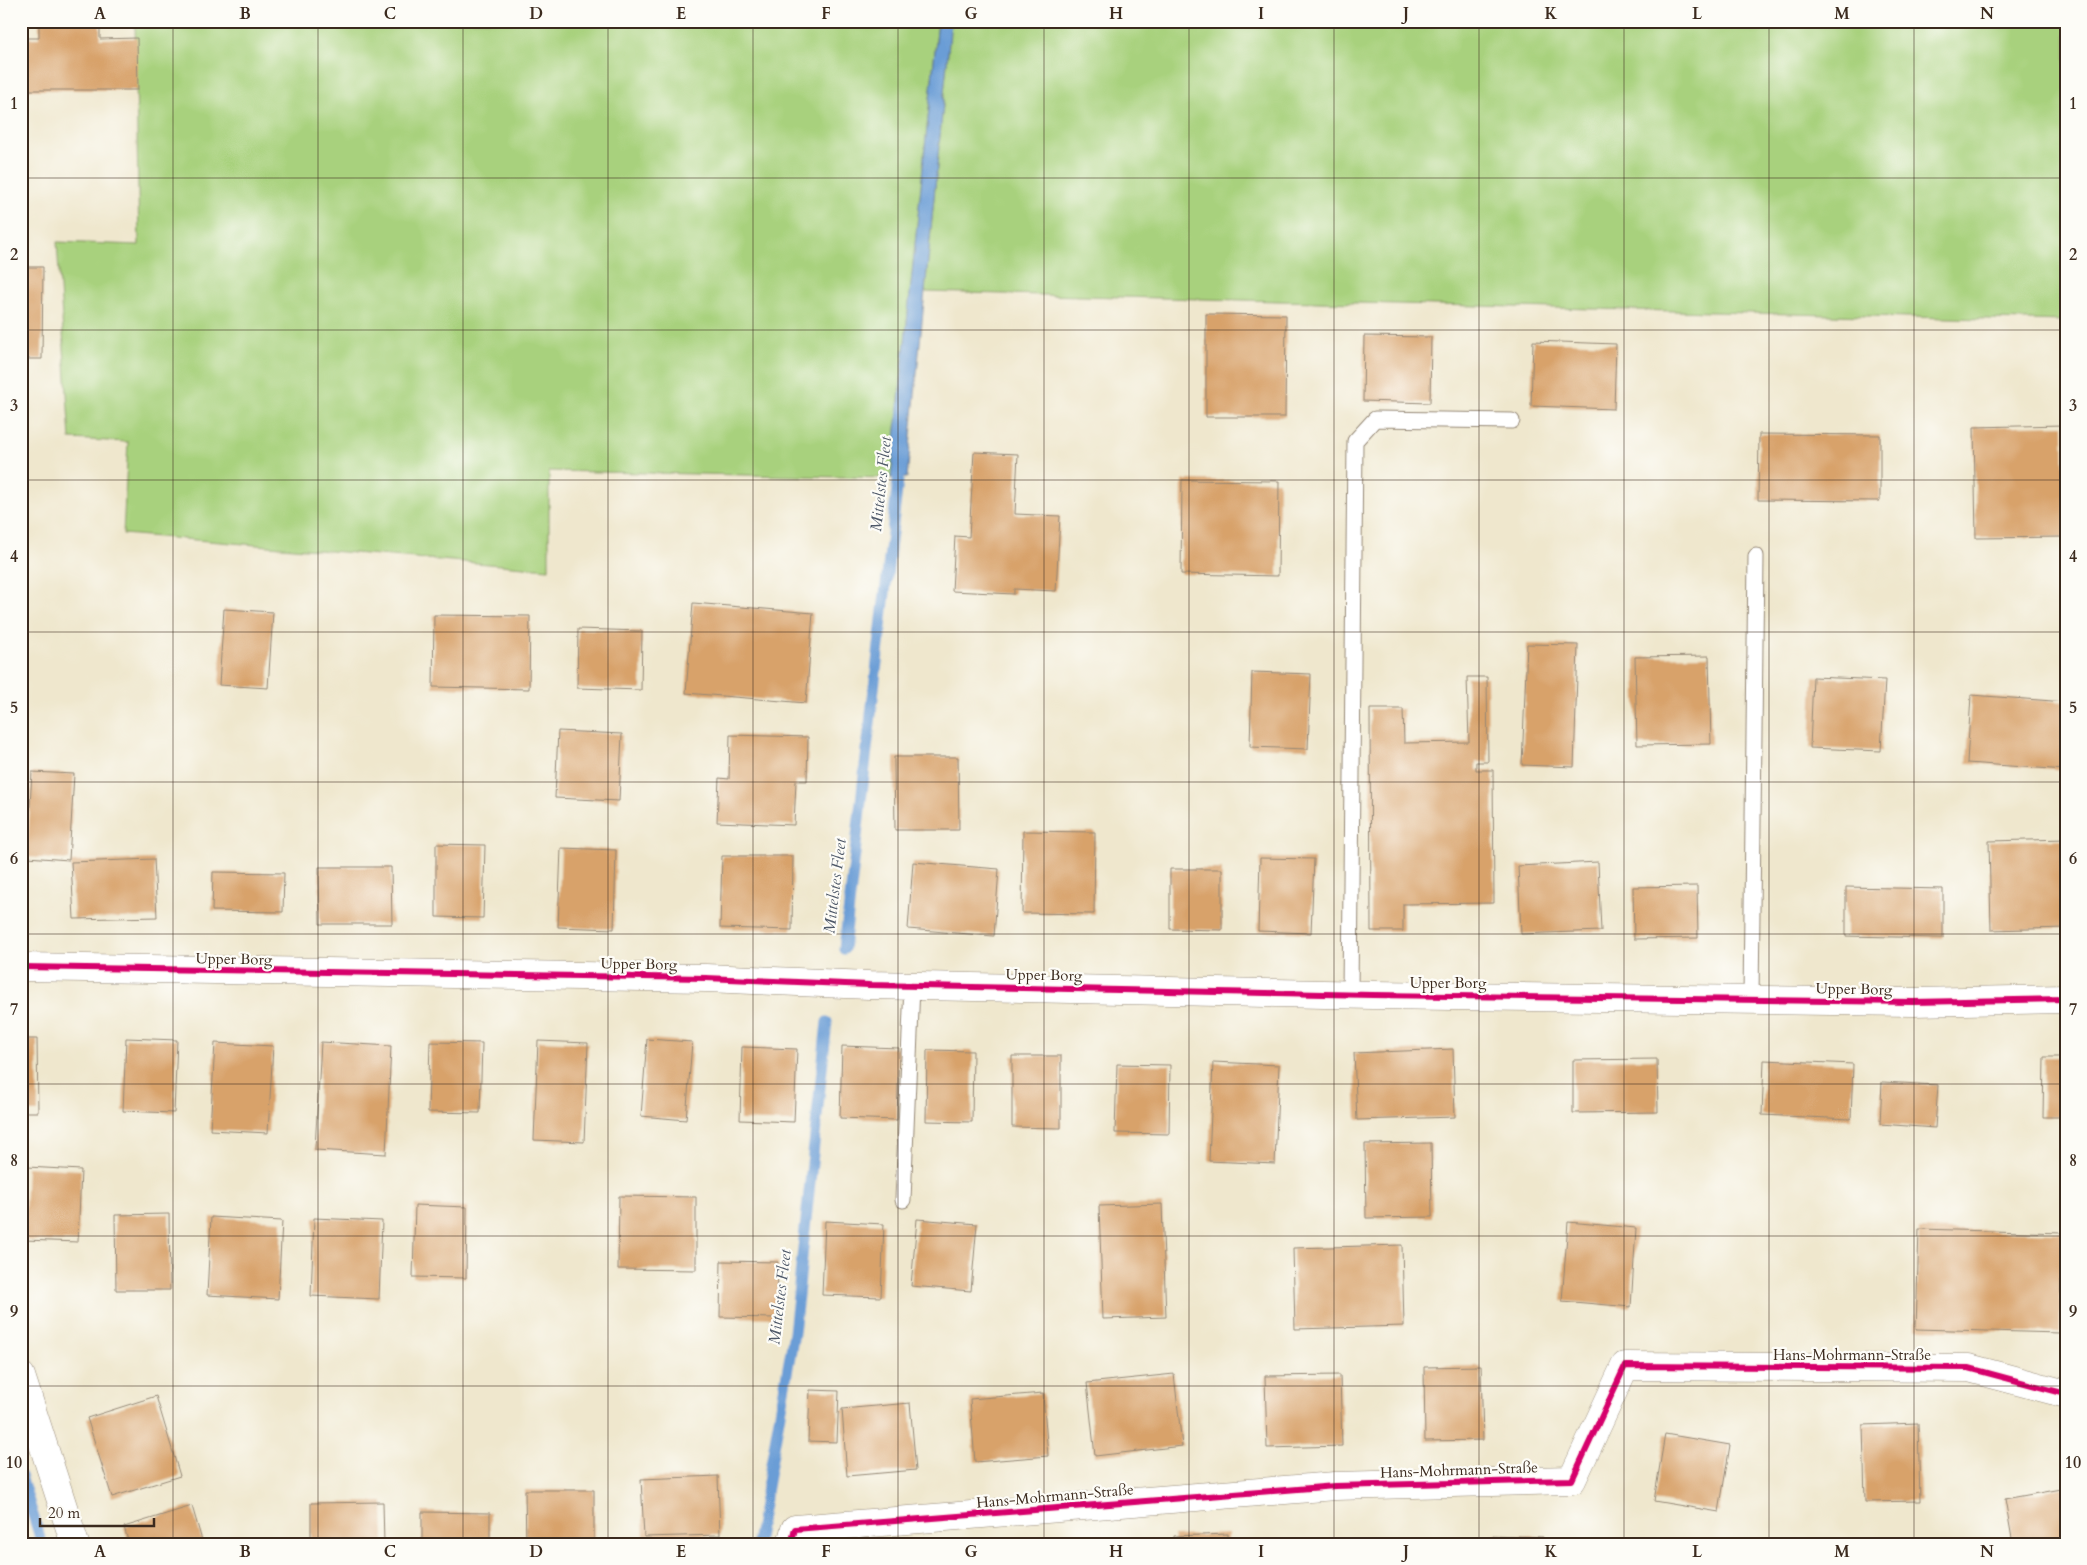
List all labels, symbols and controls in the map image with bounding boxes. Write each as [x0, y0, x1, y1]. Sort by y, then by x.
text: A [94, 3, 106, 25]
text: B [239, 3, 251, 25]
text: C [384, 3, 396, 25]
text: D [529, 3, 543, 25]
text: E [676, 3, 686, 25]
text: F [821, 3, 831, 25]
text: G [964, 3, 978, 25]
text: H [1109, 3, 1123, 25]
text: I [1258, 3, 1264, 25]
text: J [1401, 3, 1409, 25]
text: K [1545, 3, 1558, 25]
text: L [1692, 3, 1703, 25]
text: M [1834, 3, 1850, 25]
text: N [1980, 3, 1994, 25]
text: 1 [10, 93, 18, 115]
text: 1 [2069, 93, 2077, 115]
text: 2 [10, 244, 18, 266]
text: 2 [2069, 244, 2077, 266]
text: 3 [10, 395, 18, 417]
text: 3 [2069, 395, 2077, 417]
water label: Mittelstes Fleet [865, 435, 897, 533]
text: 4 [10, 546, 18, 568]
text: 4 [2069, 546, 2077, 568]
text: 5 [10, 697, 18, 719]
text: 5 [2069, 697, 2077, 719]
water label: Mittelstes Fleet [818, 837, 852, 935]
text: 6 [10, 848, 18, 870]
text: 6 [2069, 848, 2077, 870]
street label: Upper Borg [195, 948, 273, 970]
street label: Upper Borg [600, 953, 678, 975]
street label: Upper Borg [1005, 964, 1083, 986]
street label: Upper Borg [1410, 973, 1487, 993]
street label: Upper Borg [1815, 978, 1893, 1000]
text: 7 [10, 999, 18, 1021]
text: 7 [2069, 999, 2077, 1021]
text: 8 [10, 1150, 18, 1172]
text: 8 [2069, 1150, 2077, 1172]
water label: Mittelstes Fleet [763, 1248, 797, 1346]
text: 9 [10, 1301, 18, 1323]
text: 9 [2069, 1301, 2077, 1323]
street label: Hans-Mohrmann-Straße [1773, 1345, 1931, 1365]
text: 10 [6, 1452, 22, 1474]
text: 10 [2065, 1452, 2081, 1474]
street label: Hans-Mohrmann-Straße [1380, 1457, 1539, 1483]
street label: Hans-Mohrmann-Straße [975, 1479, 1135, 1513]
scale bar [40, 1495, 154, 1527]
text: 20 m [48, 1503, 80, 1523]
text: A [94, 1541, 106, 1563]
text: B [239, 1541, 251, 1563]
text: C [384, 1541, 396, 1563]
text: D [529, 1541, 543, 1563]
text: E [676, 1541, 686, 1563]
text: F [821, 1541, 831, 1563]
text: G [964, 1541, 978, 1563]
text: H [1109, 1541, 1123, 1563]
text: I [1258, 1541, 1264, 1563]
text: J [1401, 1541, 1409, 1563]
text: K [1545, 1541, 1558, 1563]
text: L [1692, 1541, 1703, 1563]
text: M [1834, 1541, 1850, 1563]
text: N [1980, 1541, 1994, 1563]

